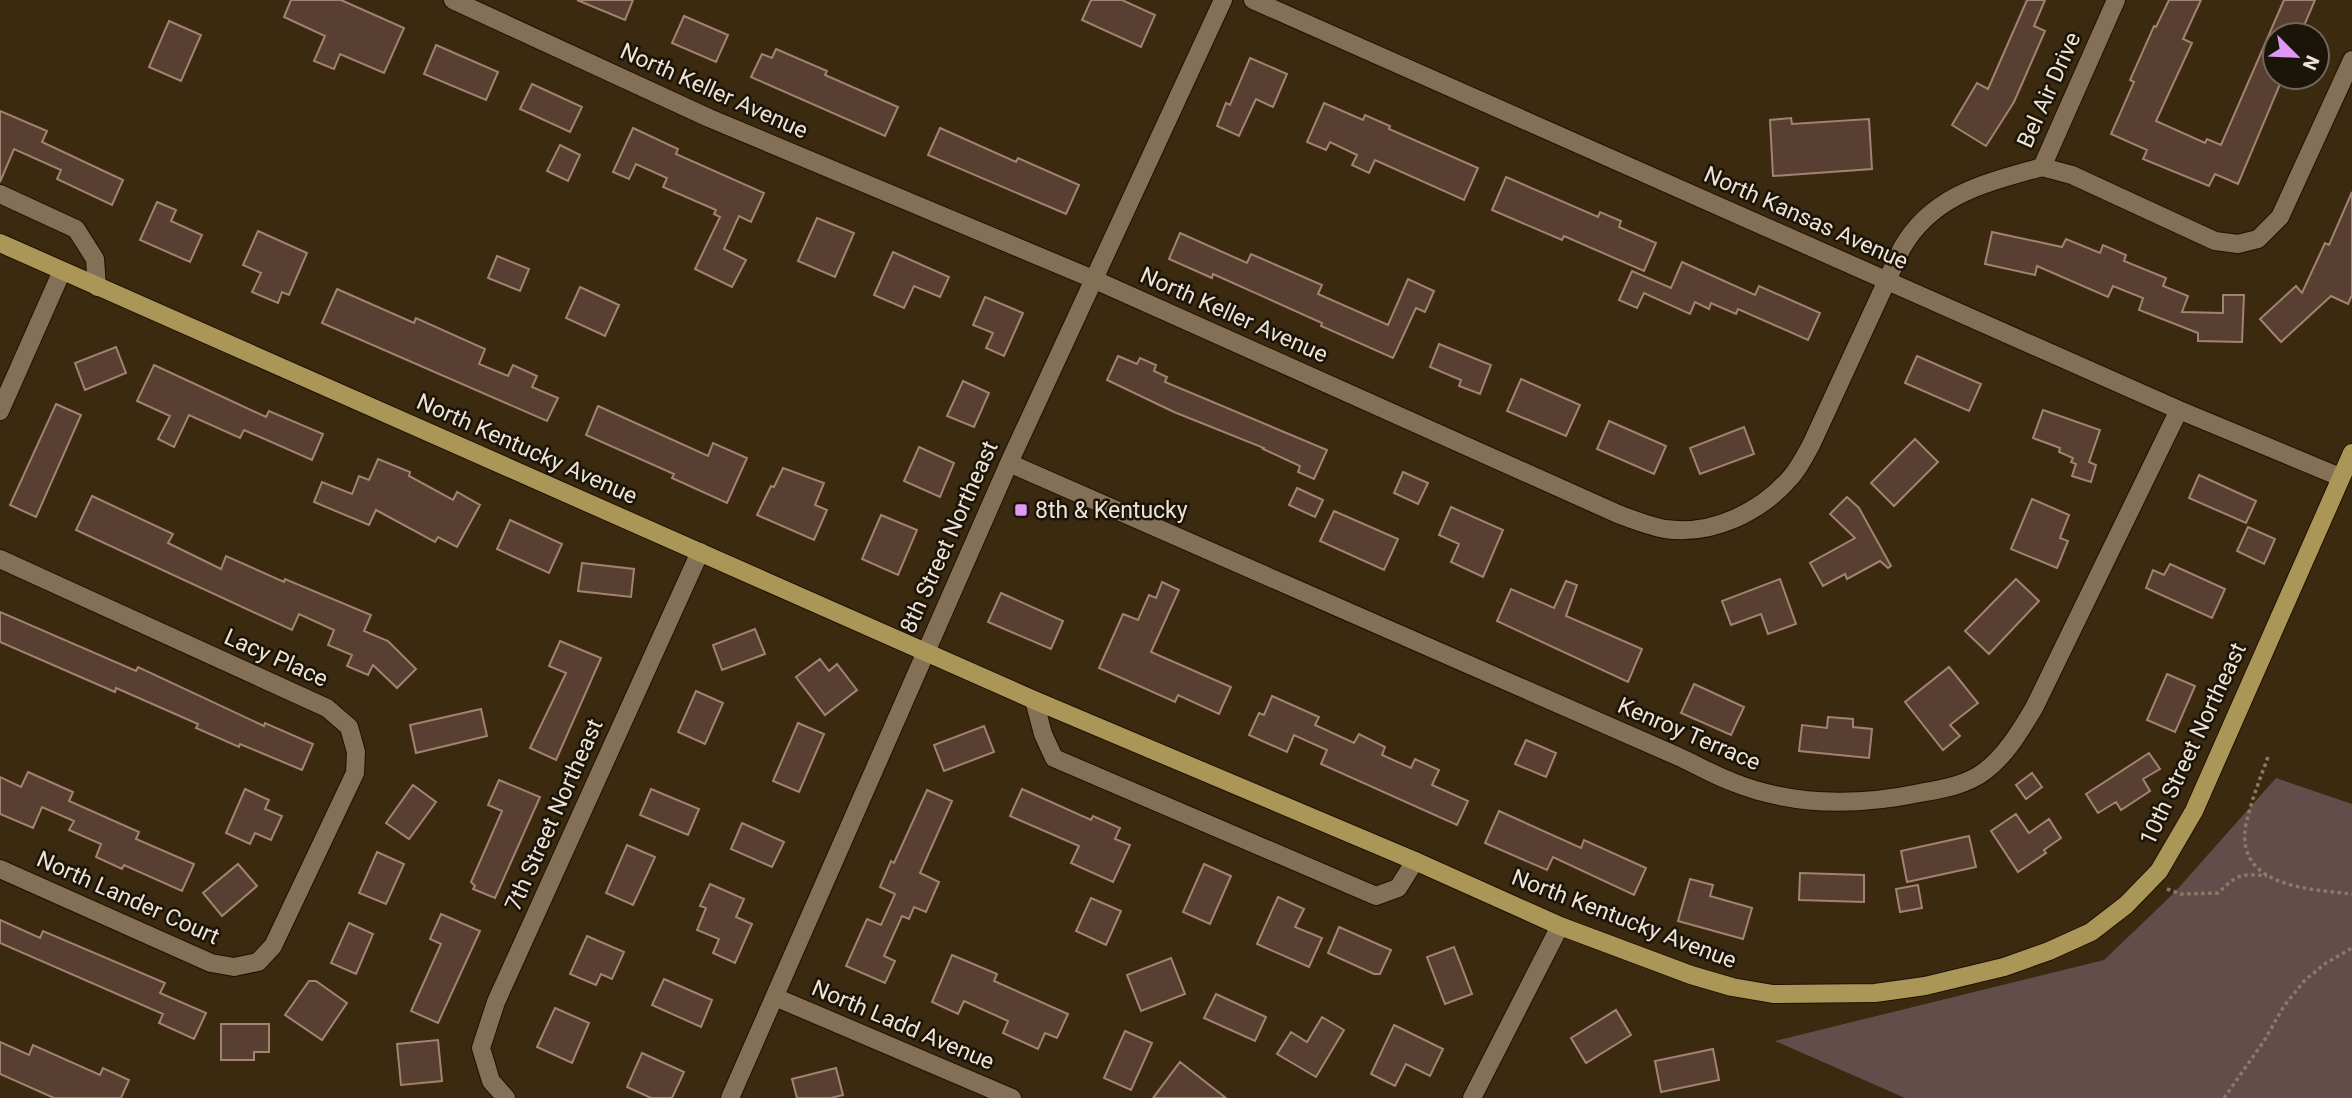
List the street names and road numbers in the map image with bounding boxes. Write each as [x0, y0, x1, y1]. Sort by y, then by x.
street label: Bel Air Drive [2012, 28, 2086, 152]
street label: North Keller Avenue [616, 38, 812, 144]
street label: North Kansas Avenue [1700, 161, 1912, 275]
street label: North Keller Avenue [1136, 262, 1332, 368]
street label: North Kentucky Avenue [413, 388, 641, 510]
street label: 8th Street Northeast [894, 437, 1004, 637]
street label: Lacy Place [220, 623, 332, 693]
street label: 10th Street Northeast [2134, 638, 2252, 850]
street label: Kenroy Terrace [1614, 692, 1764, 776]
street label: 7th Street Northeast [499, 715, 609, 915]
street label: North Lander Court [33, 846, 223, 950]
street label: North Kentucky Avenue [1508, 864, 1740, 974]
street label: North Ladd Avenue [808, 974, 998, 1076]

